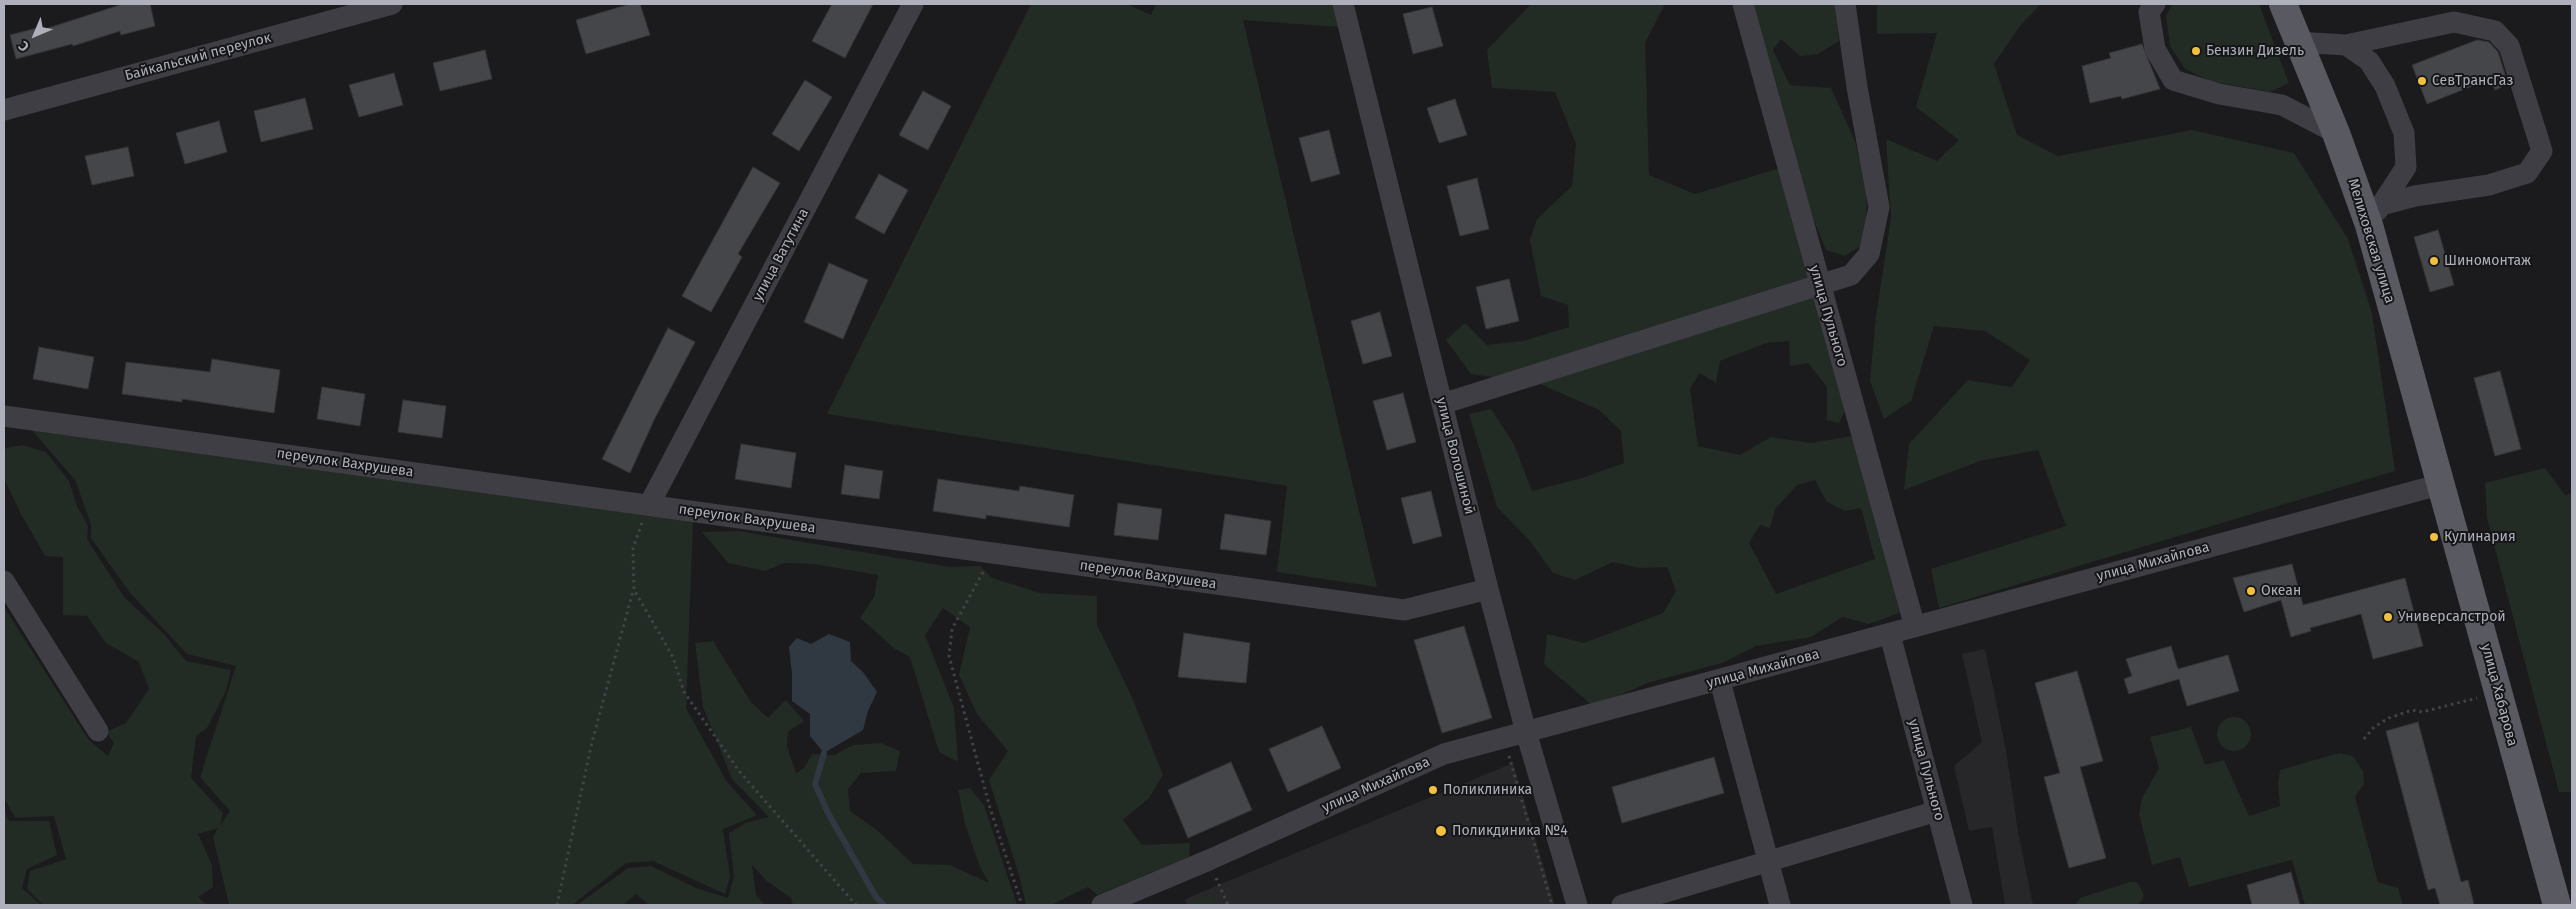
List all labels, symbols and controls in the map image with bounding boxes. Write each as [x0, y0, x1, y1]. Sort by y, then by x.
north arrow [10, 10, 60, 60]
street label: Байкальский переулок [123, 29, 273, 85]
text: С [15, 37, 33, 55]
place label: Бензин Дизель [2206, 43, 2304, 59]
marker: Бензин Дизель [2190, 45, 2202, 57]
place label: СевТрансГаз [2432, 73, 2513, 89]
marker: СевТрансГаз [2416, 75, 2428, 87]
street label: Мелиховская улица [2344, 177, 2398, 305]
street label: улица Ватутина [750, 206, 812, 304]
place label: Шиномонтаж [2444, 253, 2531, 269]
marker: Шиномонтаж [2428, 255, 2440, 267]
street label: улица Пульного [1806, 263, 1850, 369]
street label: улица Волошиной [1432, 396, 1478, 516]
street label: переулок Вахрушева [276, 445, 414, 481]
street label: переулок Вахрушева [678, 501, 816, 537]
place label: Кулинария [2444, 529, 2516, 545]
marker: Кулинария [2428, 531, 2440, 543]
street label: улица Михайлова [2095, 539, 2211, 585]
street label: переулок Вахрушева [1079, 557, 1217, 593]
place label: Океан [2261, 583, 2301, 599]
marker: Океан [2245, 585, 2257, 597]
place label: Универсалстрой [2398, 609, 2506, 625]
marker: Универсалстрой [2382, 611, 2394, 623]
street label: улица Хабарова [2477, 642, 2521, 748]
street label: улица Михайлова [1705, 646, 1821, 692]
street label: улица Пульного [1904, 717, 1948, 823]
street label: улица Михайлова [1320, 754, 1432, 816]
place label: Поликлиника [1443, 782, 1532, 798]
marker: Поликлиника [1427, 784, 1439, 796]
place label: Поликдиника №4 [1452, 823, 1568, 839]
marker: Поликдиника №4 [1434, 824, 1448, 838]

